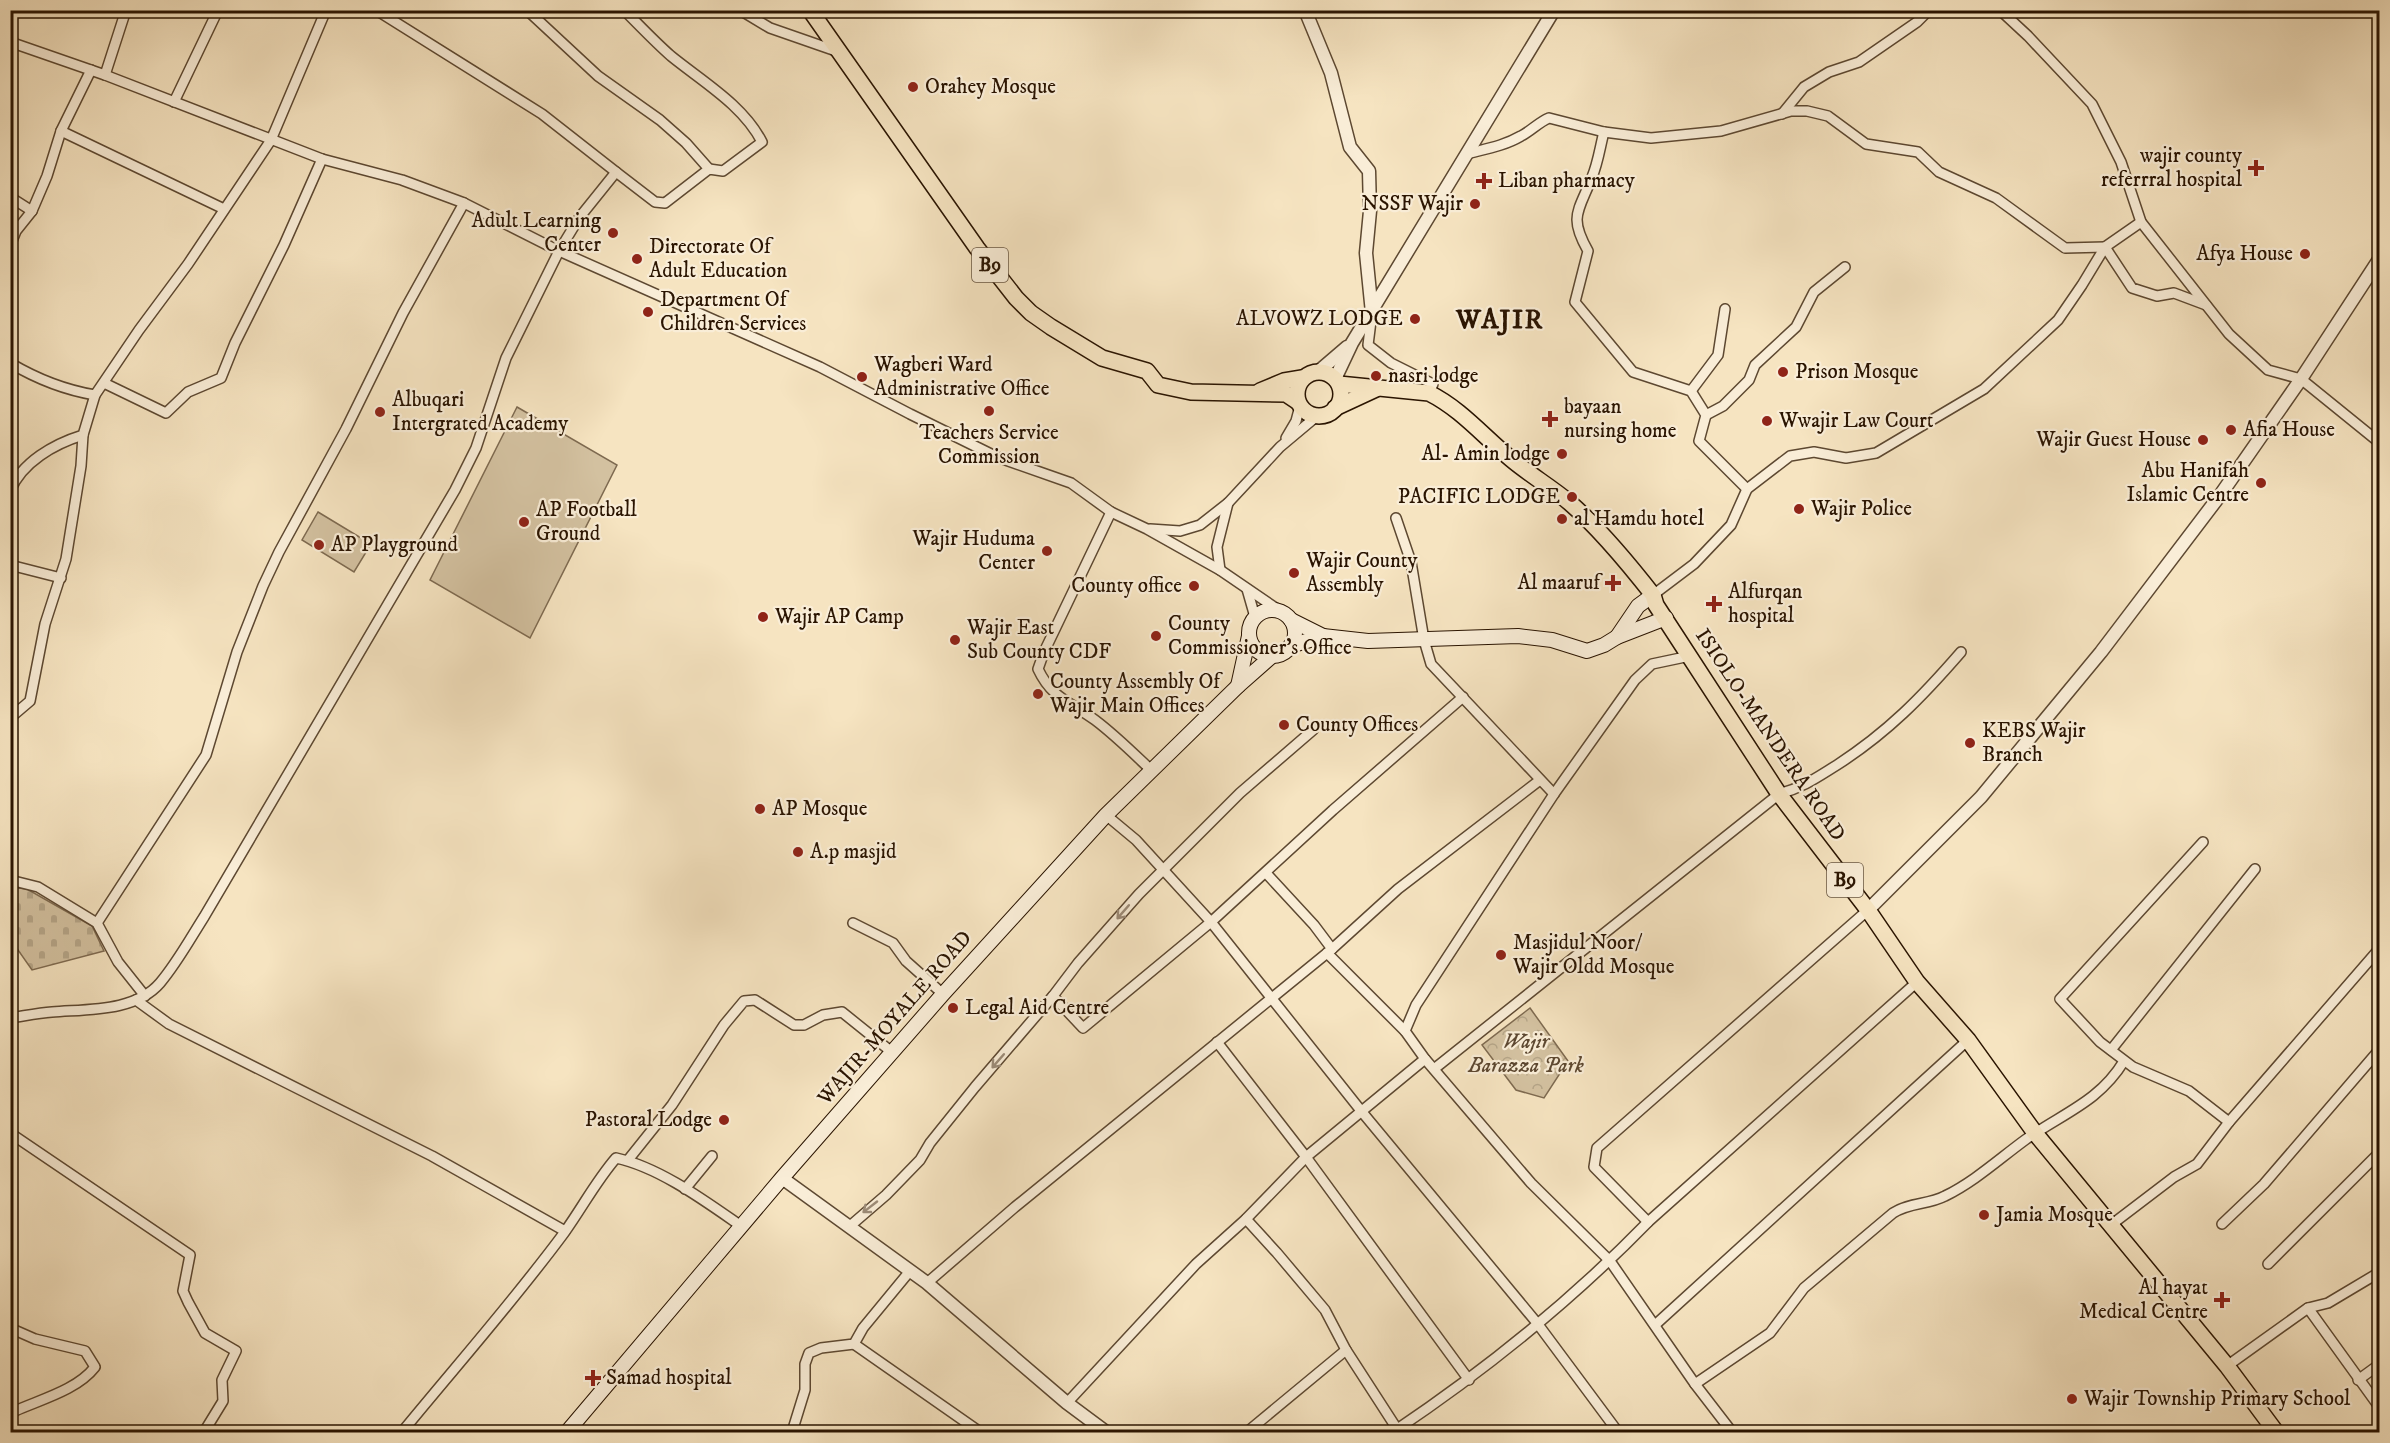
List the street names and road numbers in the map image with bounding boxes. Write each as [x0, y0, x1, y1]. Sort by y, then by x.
road number: B9 [972, 248, 1008, 282]
street label: ISIOLO-MANDERA ROAD [1689, 624, 1851, 846]
road number: B9 [1827, 863, 1863, 897]
street label: WAJIR-MOYALE ROAD [811, 925, 978, 1111]

